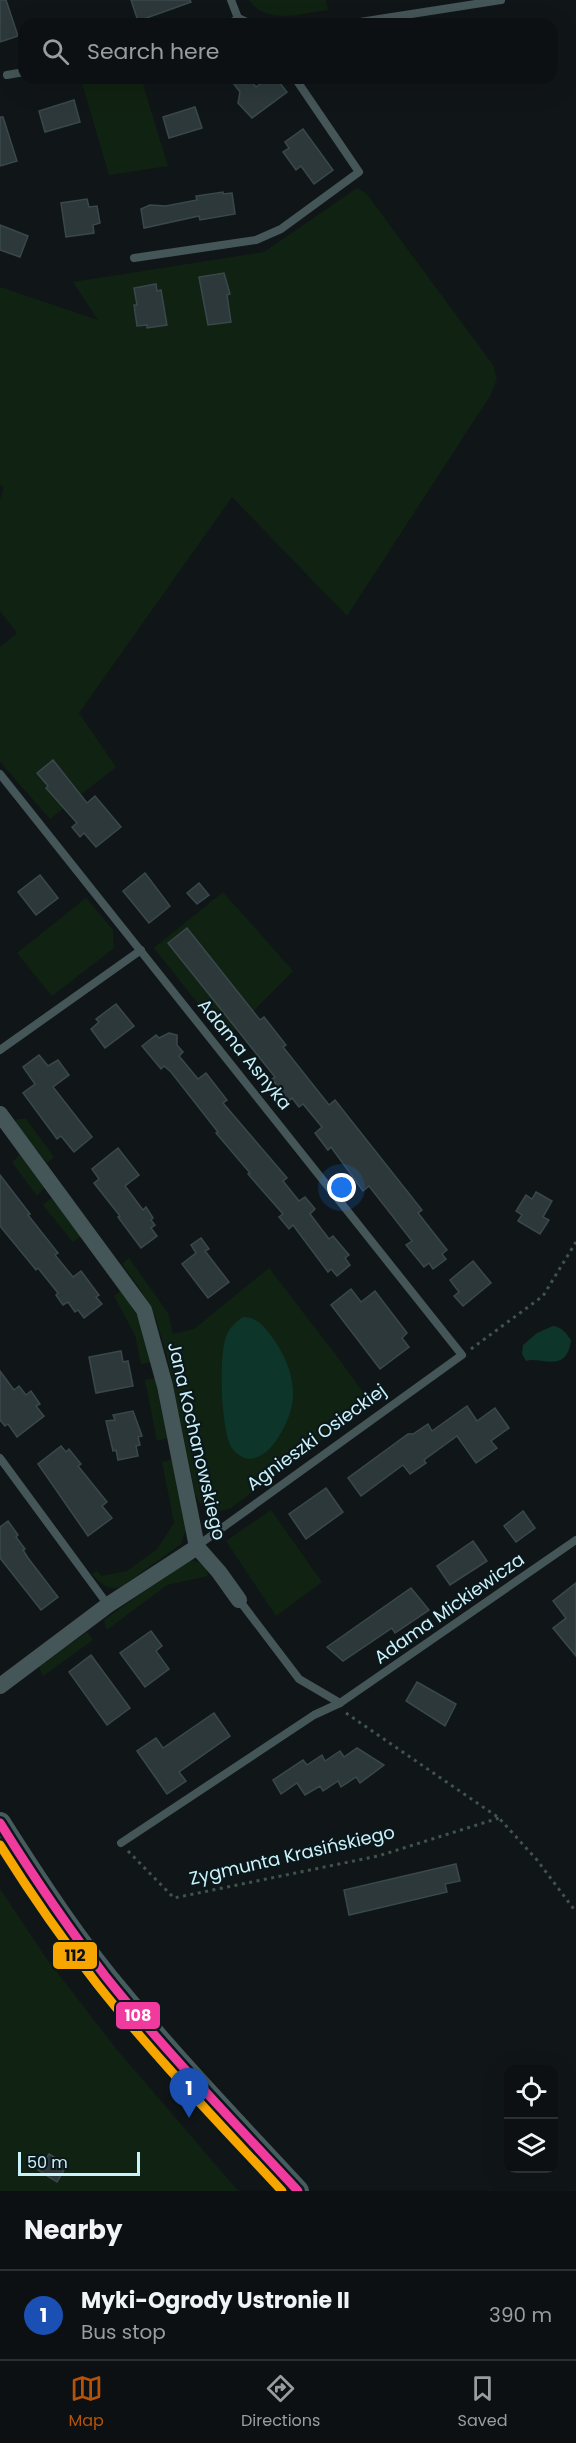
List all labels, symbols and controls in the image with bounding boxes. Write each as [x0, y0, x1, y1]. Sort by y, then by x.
search box [18, 18, 558, 84]
icon: search [39, 35, 72, 68]
text: Search here [87, 36, 220, 67]
street label: Adama Asnyka [192, 993, 298, 1115]
your location [327, 1173, 356, 1202]
street label: Jana Kochanowskiego [162, 1339, 232, 1543]
street label: Agnieszki Osieckiej [241, 1378, 391, 1496]
street label: Adama Mickiewicza [369, 1547, 529, 1669]
street label: Zygmunta Krasińskiego [187, 1819, 397, 1891]
line badge: 112 [52, 1941, 98, 1970]
text: 112 [64, 1944, 86, 1967]
line badge: 108 [115, 2001, 161, 2030]
text: 108 [125, 2004, 151, 2027]
map controls [504, 2065, 558, 2173]
button: locate [504, 2065, 558, 2119]
pin: 1 [170, 2068, 208, 2118]
button: layers [504, 2119, 558, 2173]
scale bar [18, 2149, 140, 2176]
text: 50 m [27, 2151, 68, 2174]
text: Nearby [24, 2212, 122, 2248]
text: Myki-Ogrody Ustronie II [81, 2285, 350, 2316]
text: 1 [40, 2301, 47, 2329]
text: 390 m [489, 2301, 552, 2329]
text: Bus stop [81, 2318, 166, 2346]
tab: Map [69, 2372, 104, 2433]
tab: Directions [241, 2372, 320, 2433]
tab: Saved [458, 2372, 507, 2433]

